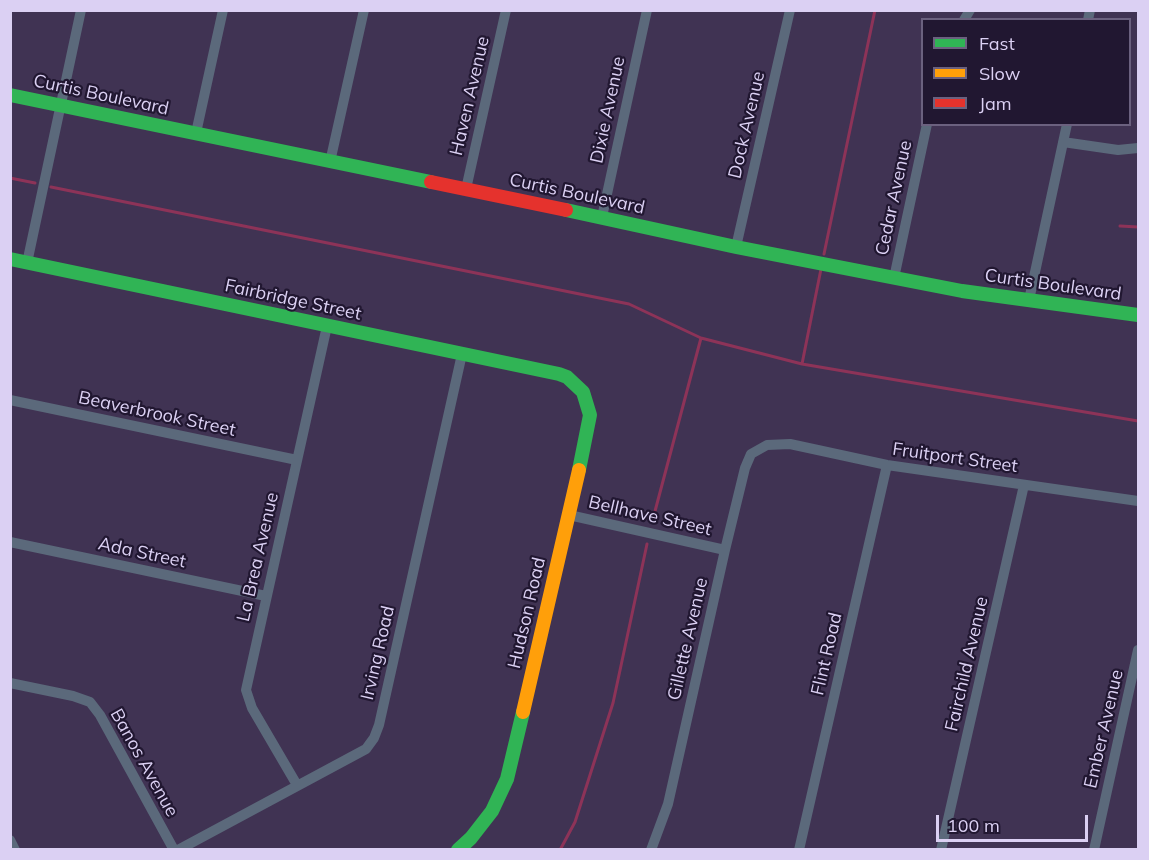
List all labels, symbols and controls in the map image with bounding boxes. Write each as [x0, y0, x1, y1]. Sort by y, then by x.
legend [921, 18, 1131, 126]
text: Fast [979, 32, 1015, 55]
street label: Haven Avenue [446, 34, 494, 158]
street label: Dixie Avenue [586, 55, 630, 165]
text: Slow [979, 62, 1020, 85]
street label: Dock Avenue [724, 69, 770, 181]
street label: Curtis Boulevard [31, 70, 171, 120]
text: Jam [979, 92, 1012, 115]
street label: Cedar Avenue [871, 139, 917, 257]
street label: Curtis Boulevard [507, 169, 647, 219]
street label: Curtis Boulevard [983, 265, 1123, 305]
street label: Fairbridge Street [223, 275, 363, 325]
street label: Beaverbrook Street [76, 387, 238, 441]
street label: Fruitport Street [891, 439, 1019, 477]
street label: La Brea Avenue [233, 490, 283, 624]
street label: Bellhave Street [586, 491, 714, 541]
street label: Ada Street [96, 533, 188, 573]
street label: Hudson Road [504, 555, 550, 671]
street label: Gillette Avenue [663, 576, 713, 702]
street label: Fairchild Avenue [941, 595, 993, 733]
street label: Irving Road [357, 604, 399, 702]
street label: Flint Road [807, 610, 847, 698]
street label: Ember Avenue [1080, 668, 1128, 790]
street label: Banos Avenue [105, 705, 183, 821]
scale bar [939, 803, 1090, 841]
text: 100 m [947, 814, 1000, 837]

